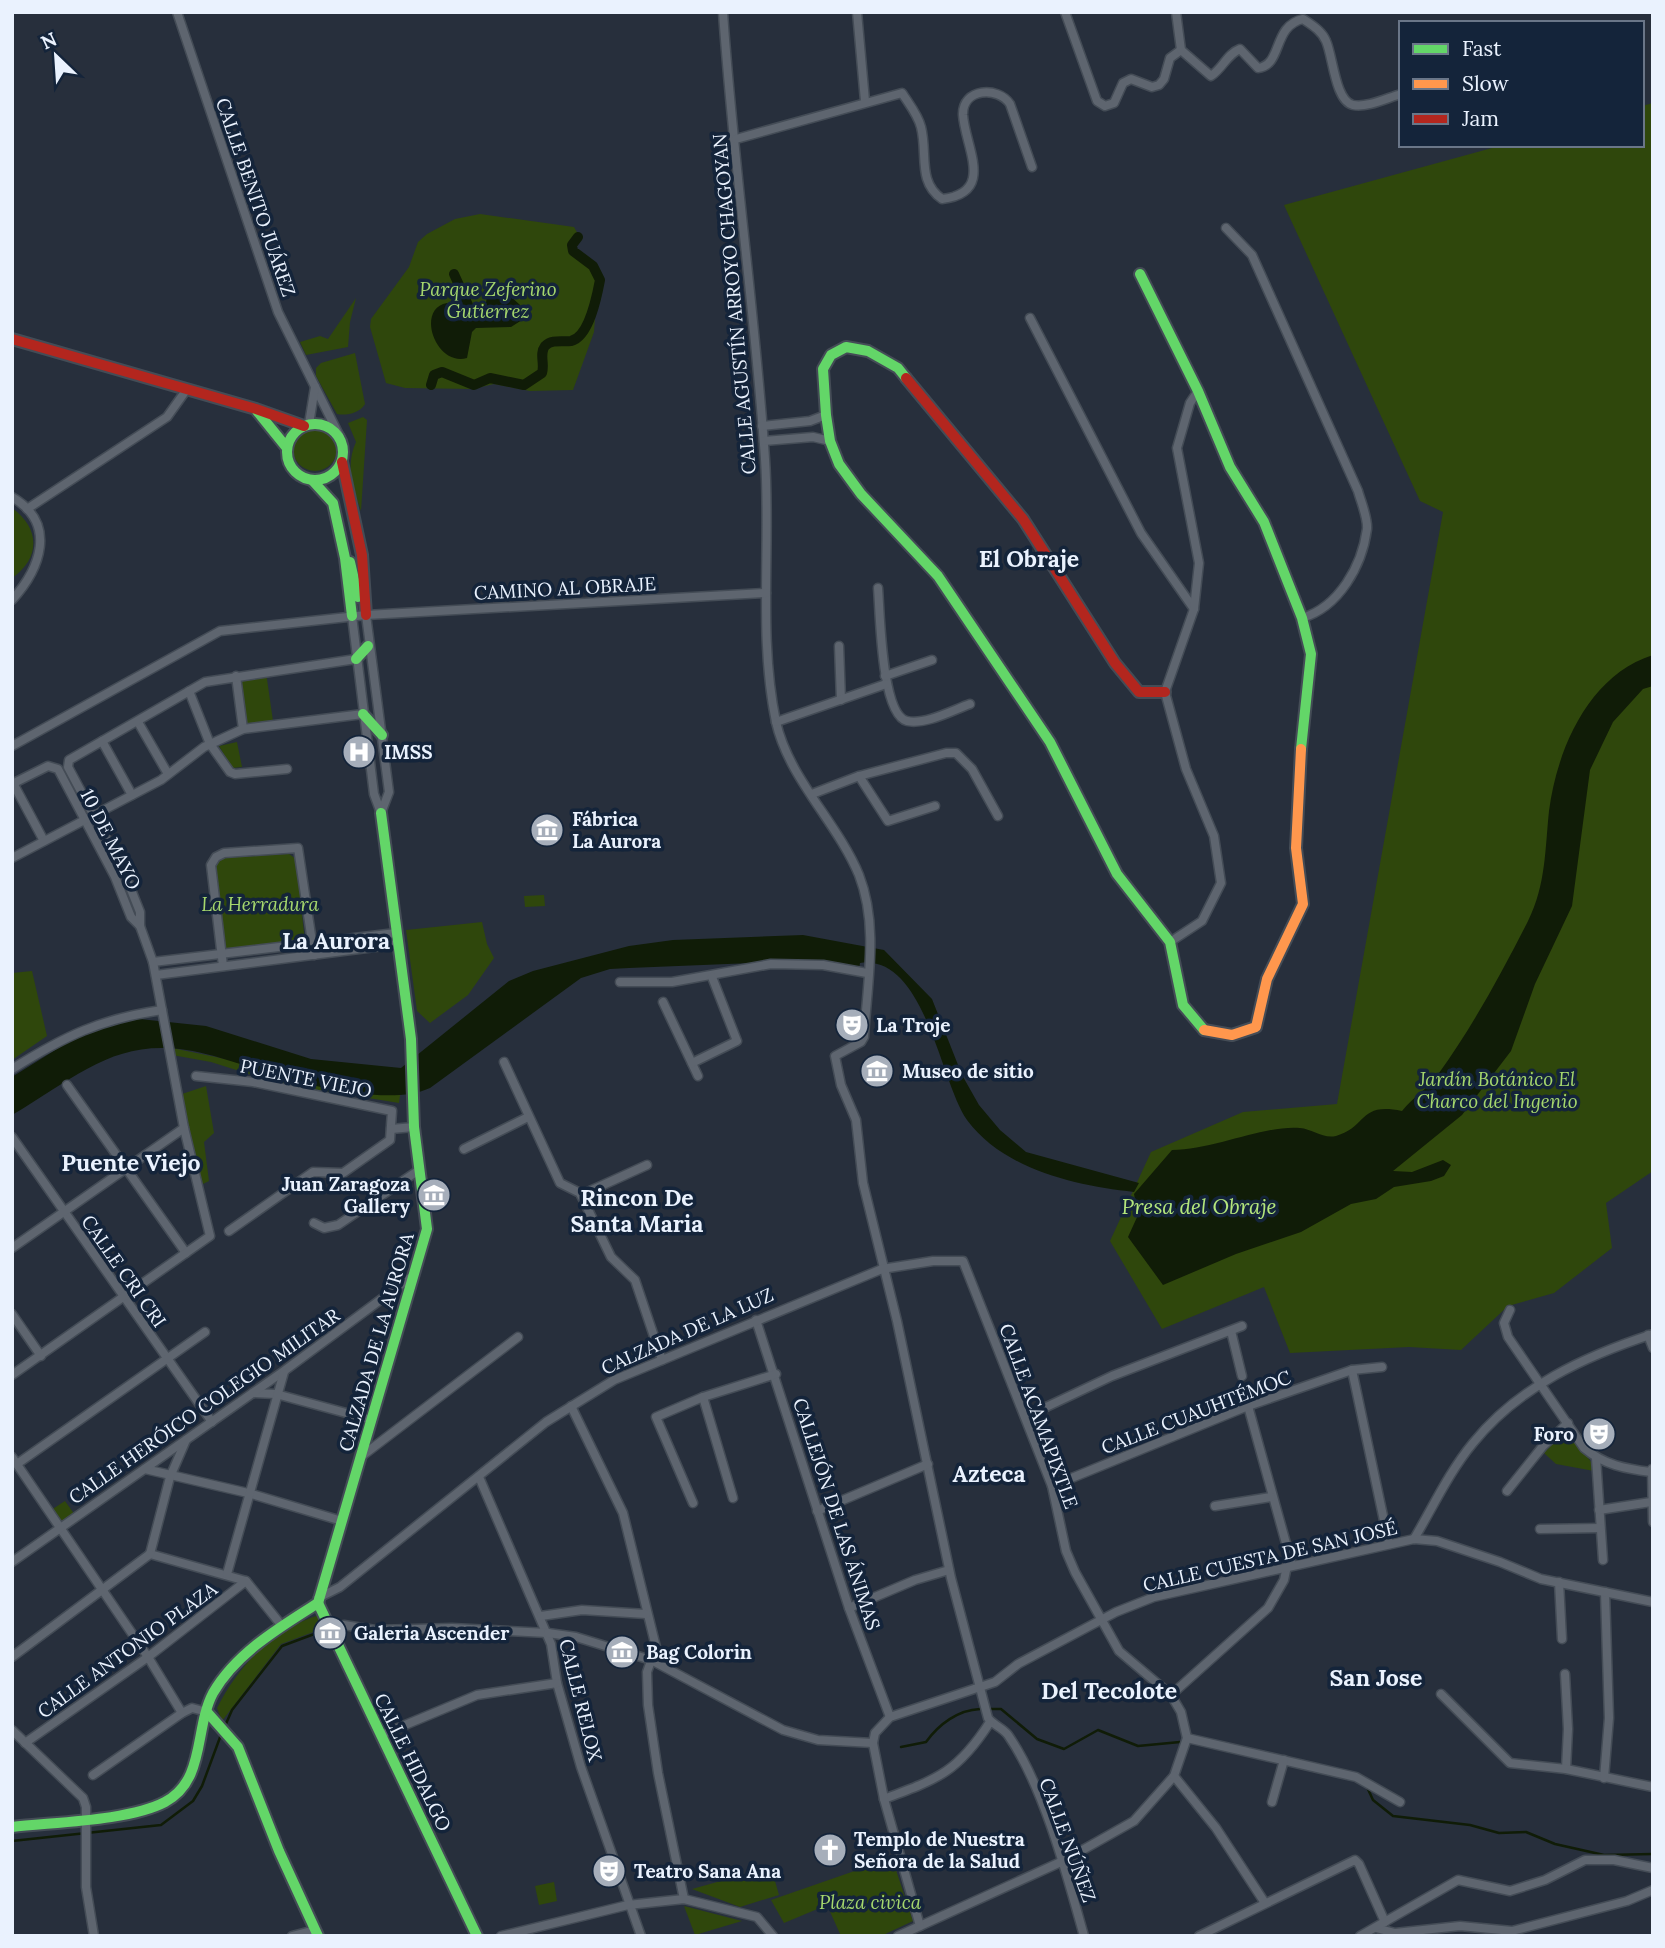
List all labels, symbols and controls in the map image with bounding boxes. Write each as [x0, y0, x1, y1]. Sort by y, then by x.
north arrow [21, 21, 91, 91]
legend [1399, 21, 1644, 147]
text: N [37, 26, 61, 55]
text: Fast [1462, 35, 1502, 62]
text: Slow [1462, 70, 1509, 97]
street label: CALLE BENITO JUÁREZ [211, 95, 301, 299]
text: Jam [1461, 105, 1499, 132]
street label: CALLE AGUSTÍN ARROYO CHAGOYAN [707, 133, 761, 475]
park label: Parque Zeferino Gutierrez [419, 277, 557, 323]
district label: El Obraje [979, 544, 1079, 573]
street label: CAMINO AL OBRAJE [473, 571, 657, 605]
hospital icon: IMSS [340, 733, 378, 771]
place label: IMSS [384, 740, 433, 764]
street label: 10 DE MAYO [75, 785, 147, 893]
place label: Fábrica La Aurora [572, 807, 661, 853]
museum icon: Fábrica La Aurora [528, 811, 566, 849]
park label: La Herradura [201, 892, 319, 916]
district label: La Aurora [282, 926, 390, 955]
theatre icon: La Troje [833, 1006, 871, 1044]
place label: La Troje [876, 1013, 950, 1037]
museum icon: Museo de sitio [858, 1052, 896, 1090]
street label: PUENTE VIEJO [238, 1053, 374, 1103]
place label: Museo de sitio [902, 1059, 1034, 1083]
park label: Jardín Botánico El Charco del Ingenio [1416, 1067, 1578, 1113]
district label: Puente Viejo [61, 1148, 201, 1177]
place label: Juan Zaragoza Gallery [282, 1172, 411, 1218]
museum icon: Juan Zaragoza Gallery [415, 1176, 453, 1214]
district label: Rincon De Santa Maria [571, 1183, 703, 1238]
water label: Presa del Obraje [1121, 1193, 1277, 1220]
street label: CALLE CRI CRI [76, 1210, 172, 1332]
street label: CALZADA DE LA AURORA [333, 1229, 419, 1454]
street label: CALZADA DE LA LUZ [597, 1282, 777, 1380]
street label: CALLE HERÓICO COLEGIO MILITAR [64, 1303, 344, 1509]
street label: CALLE ACAMAPIXTLE [994, 1320, 1084, 1512]
street label: CALLE CUAUHTÉMOC [1098, 1365, 1294, 1459]
street label: CALLEJÓN DE LAS ÁNIMAS [788, 1395, 886, 1633]
theatre icon: Foro [1580, 1415, 1618, 1453]
place label: Foro [1533, 1422, 1574, 1446]
district label: Azteca [952, 1459, 1026, 1488]
street label: CALLE CUESTA DE SAN JOSÉ [1141, 1515, 1399, 1597]
street label: CALLE ANTONIO PLAZA [32, 1576, 222, 1723]
museum icon: Galeria Ascender [311, 1614, 349, 1652]
place label: Galeria Ascender [354, 1621, 509, 1645]
museum icon: Bag Colorin [603, 1633, 641, 1671]
street label: CALLE RELOX [554, 1636, 608, 1764]
place label: Bag Colorin [646, 1640, 752, 1664]
district label: San Jose [1330, 1663, 1422, 1692]
district label: Del Tecolote [1041, 1676, 1177, 1705]
street label: CALLE HIDALGO [369, 1689, 457, 1835]
street label: CALLE NÚÑEZ [1034, 1775, 1102, 1905]
place label: Templo de Nuestra Señora de la Salud [854, 1827, 1025, 1873]
church icon: Templo de Nuestra Señora de la Salud [811, 1831, 849, 1869]
theatre icon: Teatro Sana Ana [590, 1852, 628, 1890]
place label: Teatro Sana Ana [634, 1859, 781, 1883]
park label: Plaza civica [819, 1890, 922, 1914]

